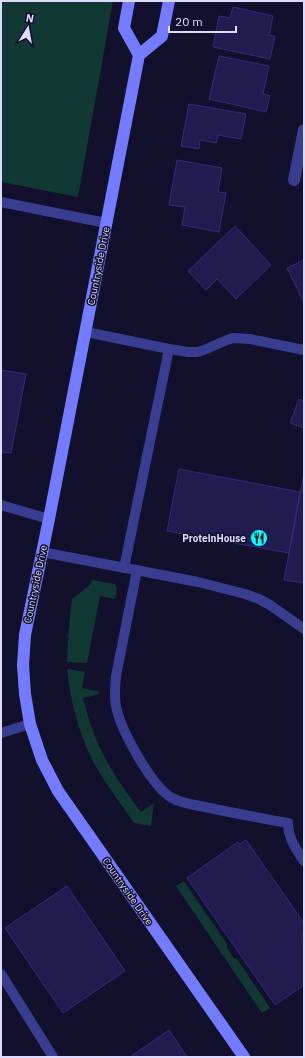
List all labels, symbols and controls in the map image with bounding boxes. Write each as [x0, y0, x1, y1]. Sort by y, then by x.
north arrow [8, 8, 48, 48]
scale bar [169, 8, 236, 34]
text: N [25, 11, 35, 26]
text: 20 m [175, 14, 203, 29]
street label: Countryside Drive [85, 225, 113, 306]
restaurant icon: ProteinHouse [249, 528, 269, 548]
place label: ProteinHouse [182, 532, 246, 545]
street label: Countryside Drive [21, 543, 50, 624]
street label: Countryside Drive [99, 855, 156, 928]

